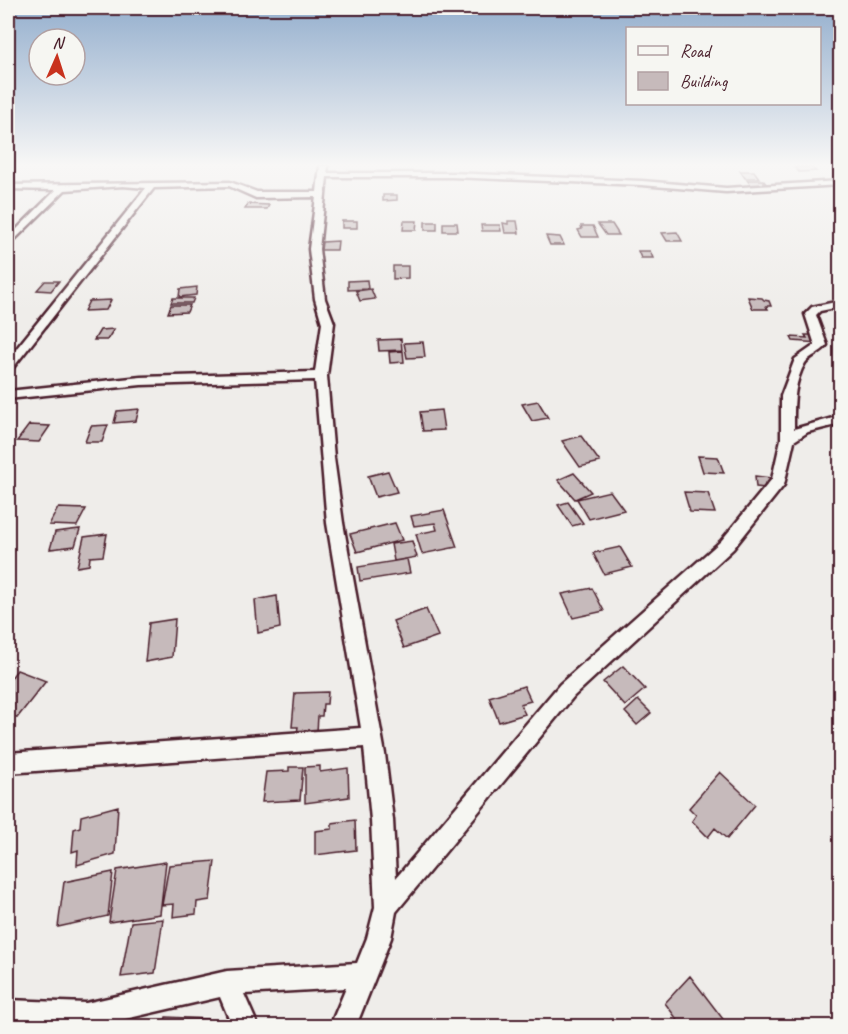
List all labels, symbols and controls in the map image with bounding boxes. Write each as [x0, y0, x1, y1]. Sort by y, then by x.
north arrow [27, 27, 87, 87]
legend [626, 27, 821, 105]
text: N [52, 33, 66, 53]
text: Road [680, 40, 713, 62]
text: Building [680, 70, 729, 92]

